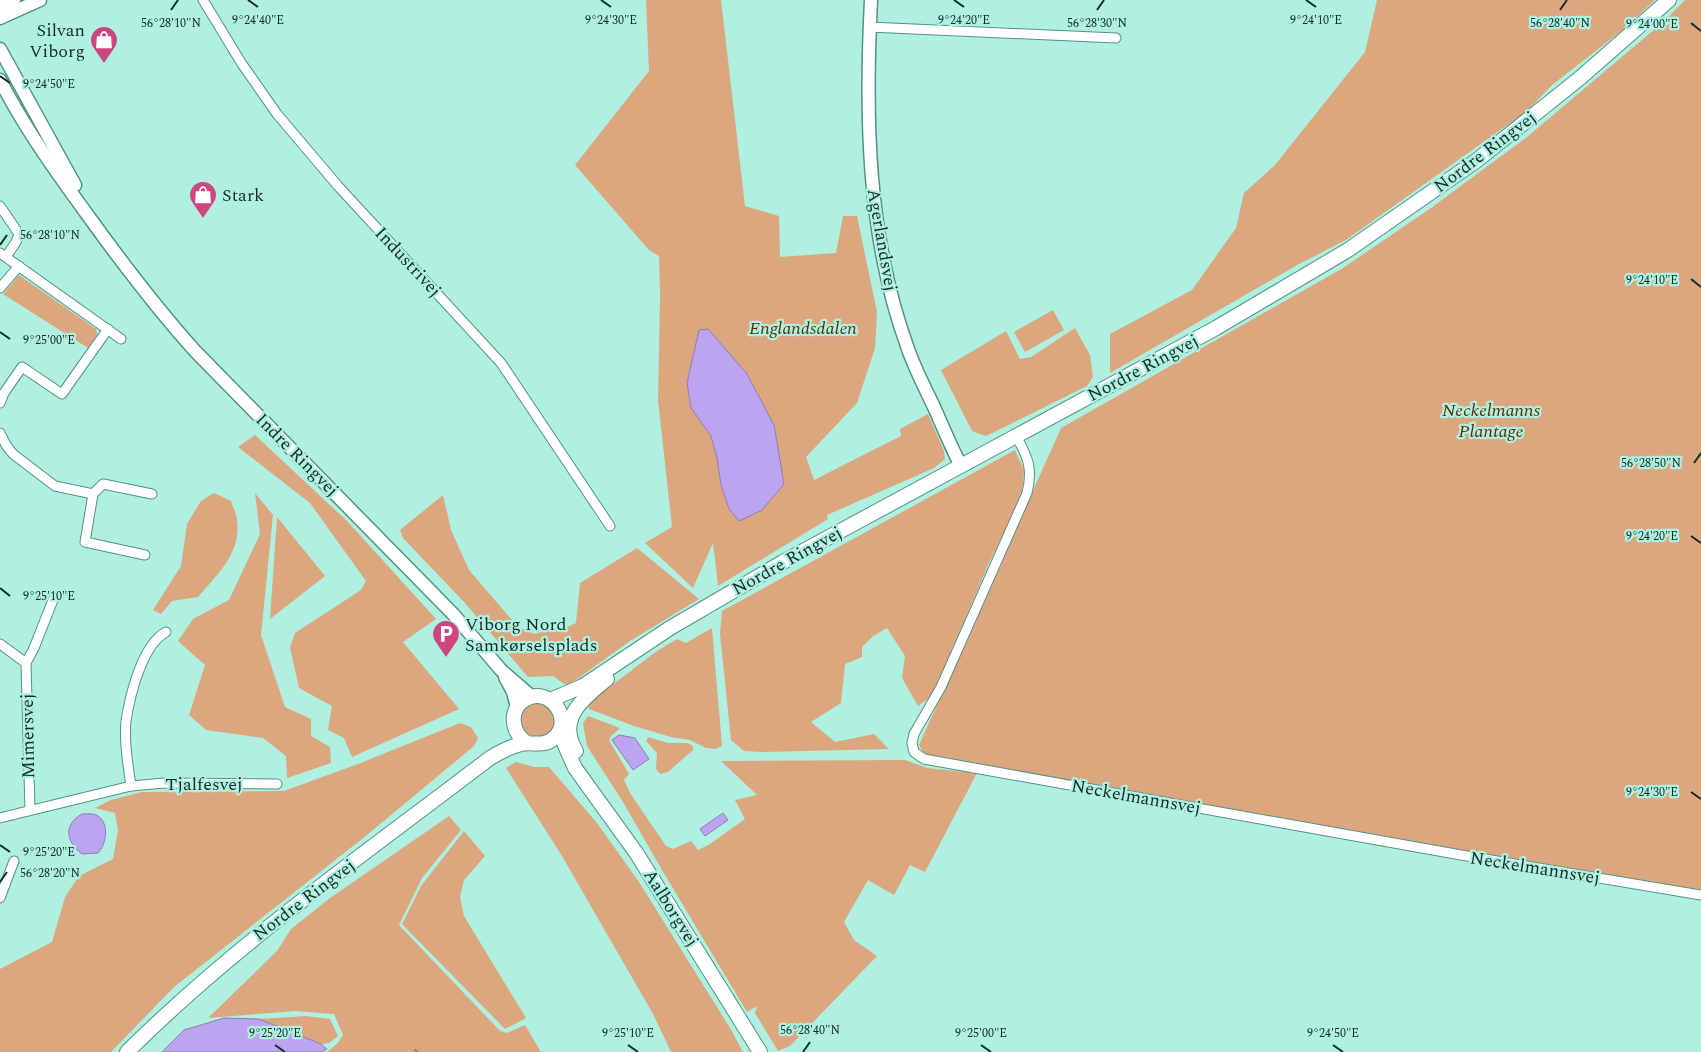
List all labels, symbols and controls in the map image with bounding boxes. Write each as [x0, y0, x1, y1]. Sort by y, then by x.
text: 9°24'40"E [232, 11, 284, 30]
text: 9°24'30"E [585, 11, 637, 30]
text: 9°24'20"E [938, 11, 990, 30]
text: 9°24'10"E [1290, 11, 1342, 30]
text: 56°28'10"N [141, 14, 201, 33]
text: 56°28'30"N [1067, 14, 1127, 33]
text: 56°28'40"N [1530, 14, 1590, 33]
text: 9°24'00"E [1626, 15, 1678, 34]
place label: Silvan Viborg [29, 17, 85, 65]
shop icon: Silvan Viborg [89, 25, 119, 64]
text: 9°24'50"E [23, 75, 75, 94]
street label: Nordre Ringvej [1428, 104, 1542, 200]
shop icon: Stark [188, 180, 218, 219]
place label: Stark [222, 182, 264, 209]
street label: Agerlandsvej [860, 186, 904, 294]
street label: Industrivej [368, 221, 448, 303]
text: 56°28'10"N [20, 226, 80, 245]
text: 9°24'10"E [1626, 271, 1678, 290]
park label: Englandsdalen [749, 315, 857, 342]
street label: Nordre Ringvej [1083, 327, 1203, 409]
text: 9°25'00"E [23, 331, 75, 350]
park label: Neckelmanns Plantage [1442, 397, 1541, 445]
street label: Indre Ringvej [249, 407, 345, 503]
text: 56°28'50"N [1621, 454, 1681, 473]
street label: Nordre Ringvej [727, 520, 847, 602]
text: 9°24'20"E [1626, 527, 1678, 546]
text: 9°25'10"E [23, 587, 75, 606]
place label: Viborg Nord Samkørselsplads [465, 611, 597, 659]
parking icon: Viborg Nord Samkørselsplads [431, 619, 461, 658]
street label: Mimersvej [14, 693, 42, 779]
street label: Tjalfesvej [165, 771, 243, 798]
street label: Neckelmannsvej [1069, 772, 1203, 822]
text: 9°24'30"E [1626, 783, 1678, 802]
text: 9°25'20"E [23, 843, 75, 862]
street label: Neckelmannsvej [1468, 844, 1602, 892]
street label: Nordre Ringvej [247, 852, 361, 948]
text: 56°28'20"N [20, 864, 80, 883]
street label: Aalborgvej [636, 864, 706, 952]
text: 56°28'40"N [780, 1021, 840, 1040]
text: 9°25'20"E [249, 1024, 301, 1043]
text: 9°25'10"E [602, 1024, 654, 1043]
text: 9°25'00"E [955, 1024, 1007, 1043]
text: 9°24'50"E [1307, 1024, 1359, 1043]

